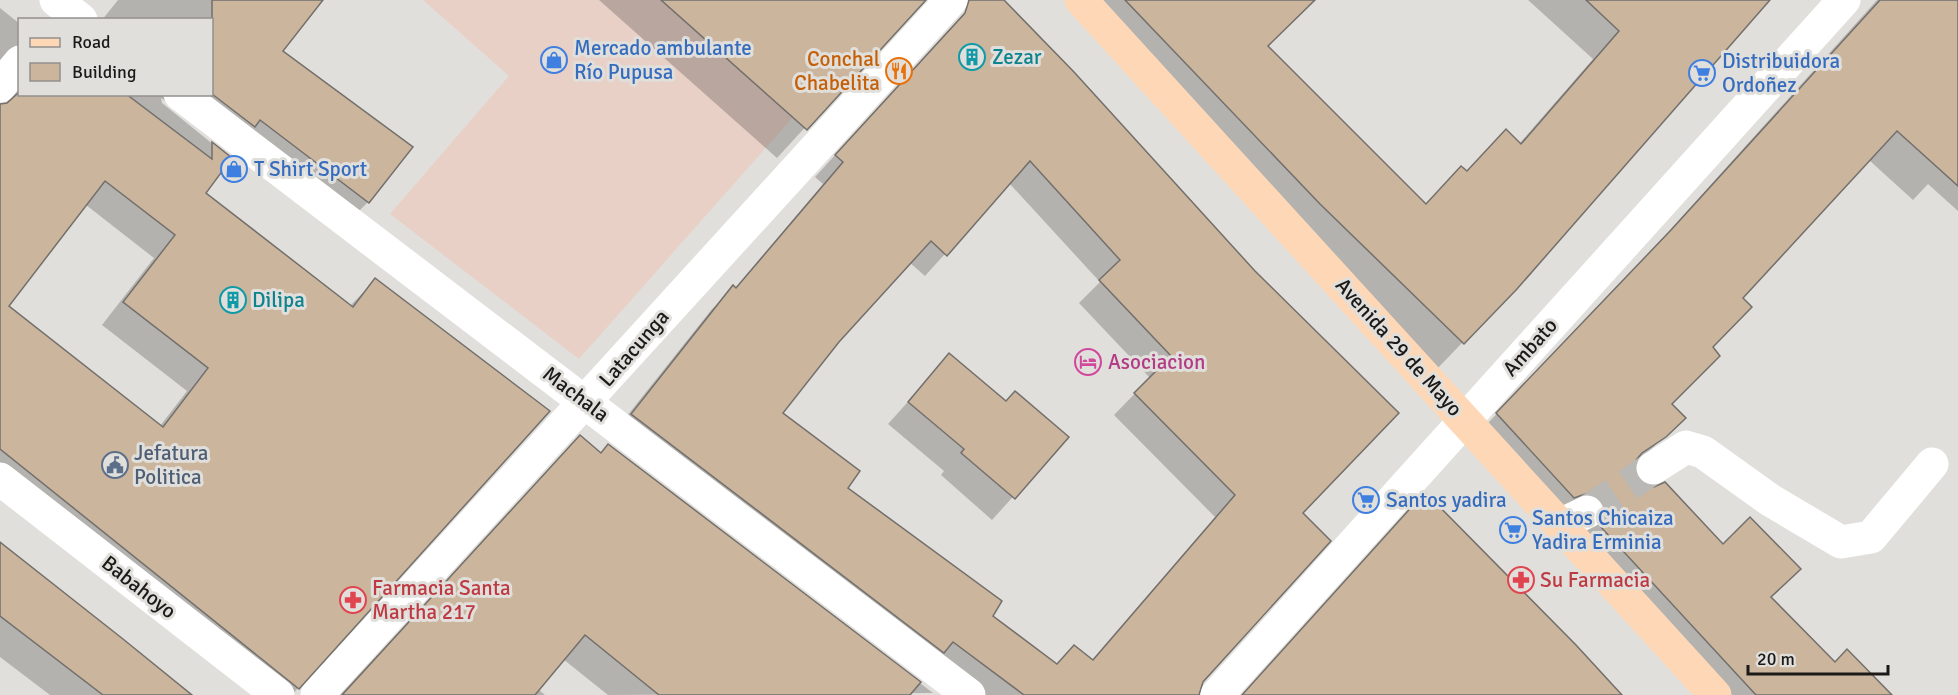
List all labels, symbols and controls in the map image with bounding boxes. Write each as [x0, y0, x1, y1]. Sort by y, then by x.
legend [18, 18, 213, 96]
text: Road [72, 31, 111, 53]
place label: Mercado ambulante Río Pupusa [574, 35, 752, 85]
building icon: Zezar [957, 42, 987, 72]
place label: Zezar [992, 44, 1042, 70]
shop icon: Mercado ambulante Río Pupusa [539, 45, 569, 75]
place label: Conchal Chabelita [794, 46, 880, 96]
place label: Distribuidora Ordoñez [1722, 48, 1840, 98]
restaurant icon: Conchal Chabelita [884, 56, 914, 86]
supermarket icon: Distribuidora Ordoñez [1687, 58, 1717, 88]
text: Building [72, 61, 136, 83]
shop icon: T Shirt Sport [219, 154, 249, 184]
place label: T Shirt Sport [254, 156, 367, 182]
street label: Avenida 29 de Mayo [1330, 272, 1468, 422]
building icon: Dilipa [218, 285, 248, 315]
place label: Dilipa [252, 287, 305, 313]
street label: Latacunga [593, 304, 675, 392]
street label: Ambato [1497, 313, 1563, 381]
hotel icon: Asociacion [1073, 347, 1103, 377]
place label: Asociacion [1108, 349, 1206, 375]
street label: Machala [538, 361, 614, 427]
place label: Jefatura Politica [134, 440, 208, 490]
public building icon: Jefatura Politica [100, 450, 130, 480]
supermarket icon: Santos yadira [1351, 485, 1381, 515]
place label: Santos yadira [1386, 487, 1507, 513]
place label: Santos Chicaiza Yadira Erminia [1532, 505, 1674, 555]
supermarket icon: Santos Chicaiza Yadira Erminia [1498, 515, 1528, 545]
street label: Babahoyo [96, 550, 182, 624]
pharmacy icon: Su Farmacia [1506, 565, 1536, 595]
place label: Su Farmacia [1540, 567, 1650, 593]
place label: Farmacia Santa Martha 217 [372, 575, 511, 625]
pharmacy icon: Farmacia Santa Martha 217 [338, 585, 368, 615]
scale bar [1748, 638, 1888, 676]
text: 20 m [1757, 648, 1795, 670]

